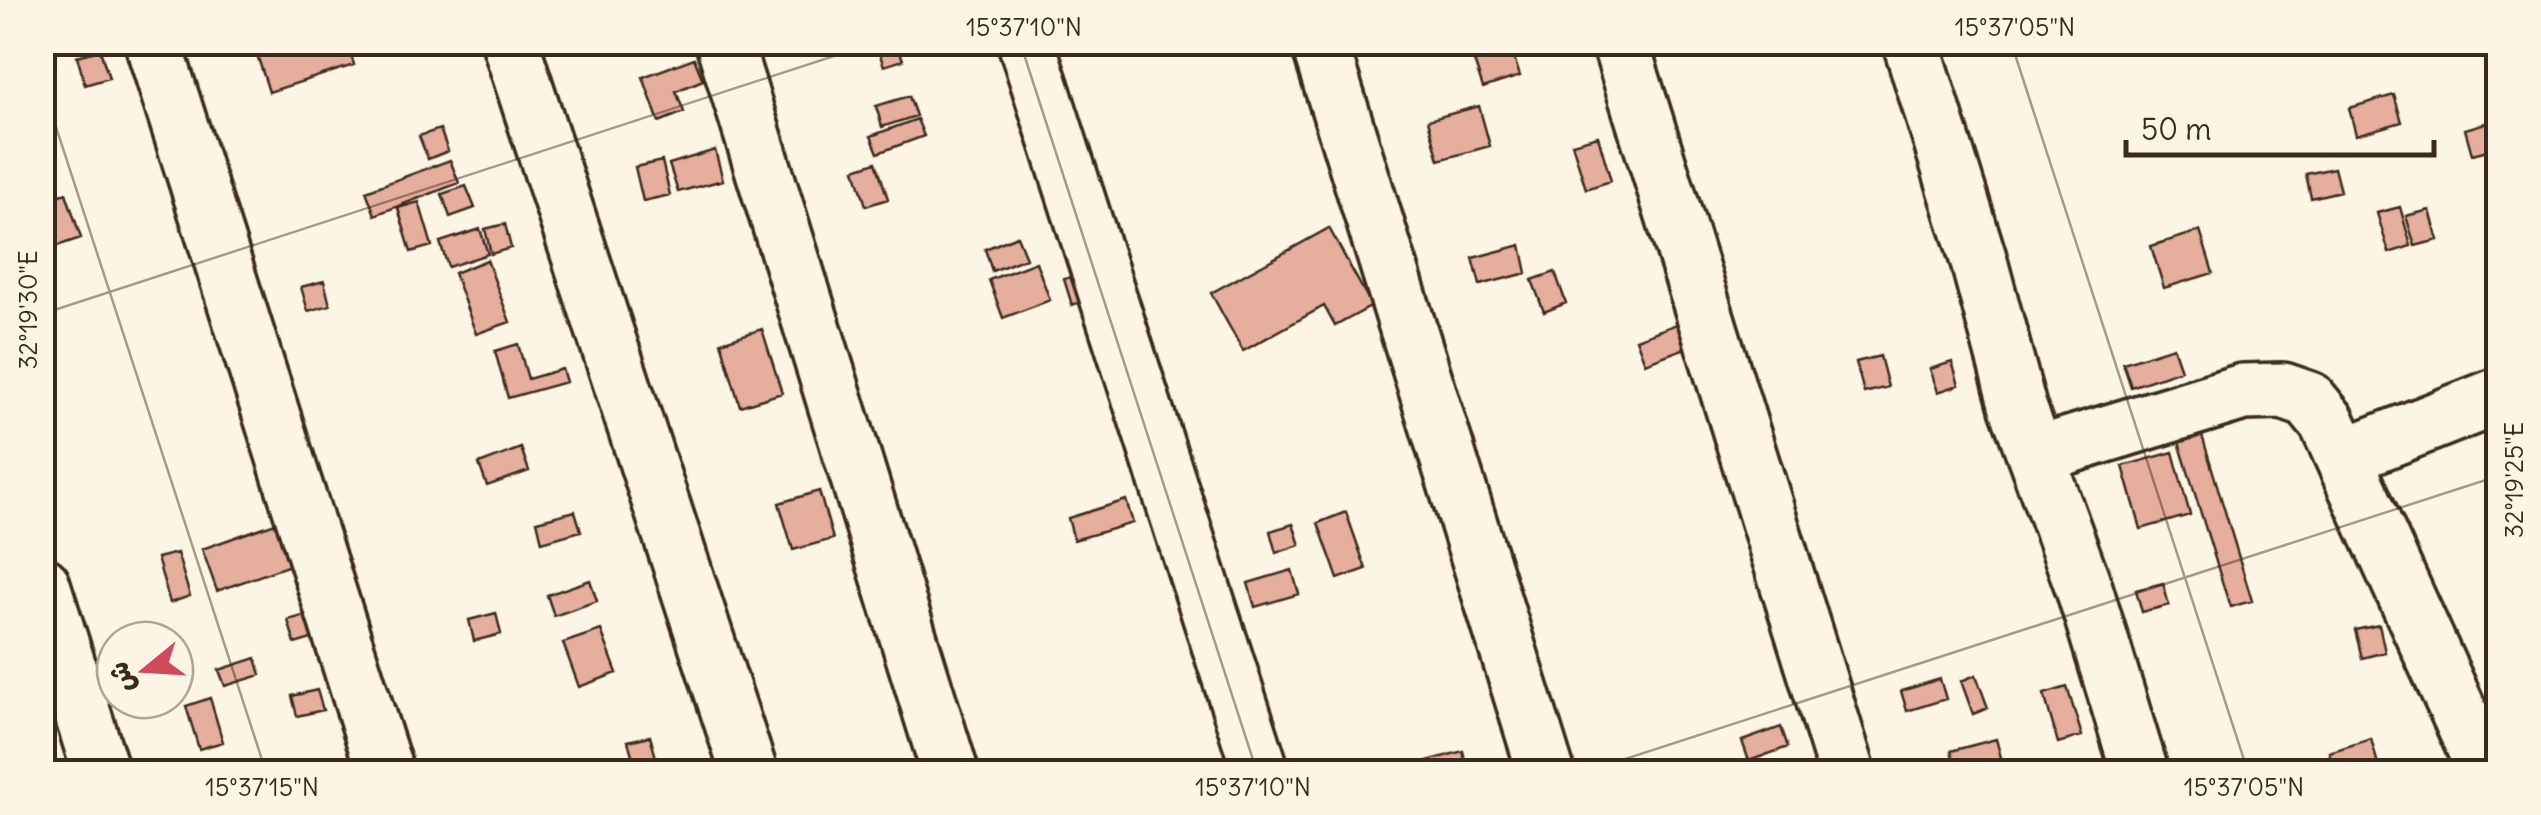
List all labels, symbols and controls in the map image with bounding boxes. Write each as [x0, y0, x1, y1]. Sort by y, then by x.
text: 15°37'10"N [966, 11, 1082, 43]
text: 15°37'05"N [1955, 11, 2075, 43]
scale bar [2126, 95, 2434, 157]
text: 50 m [2141, 110, 2211, 148]
text: 32°19'30"E [12, 250, 44, 370]
text: 32°19'25"E [2498, 422, 2530, 538]
north arrow [95, 620, 195, 720]
text: ش [99, 658, 143, 698]
text: 15°37'15"N [205, 771, 319, 803]
text: 15°37'10"N [1195, 771, 1311, 803]
text: 15°37'05"N [2184, 771, 2304, 803]

